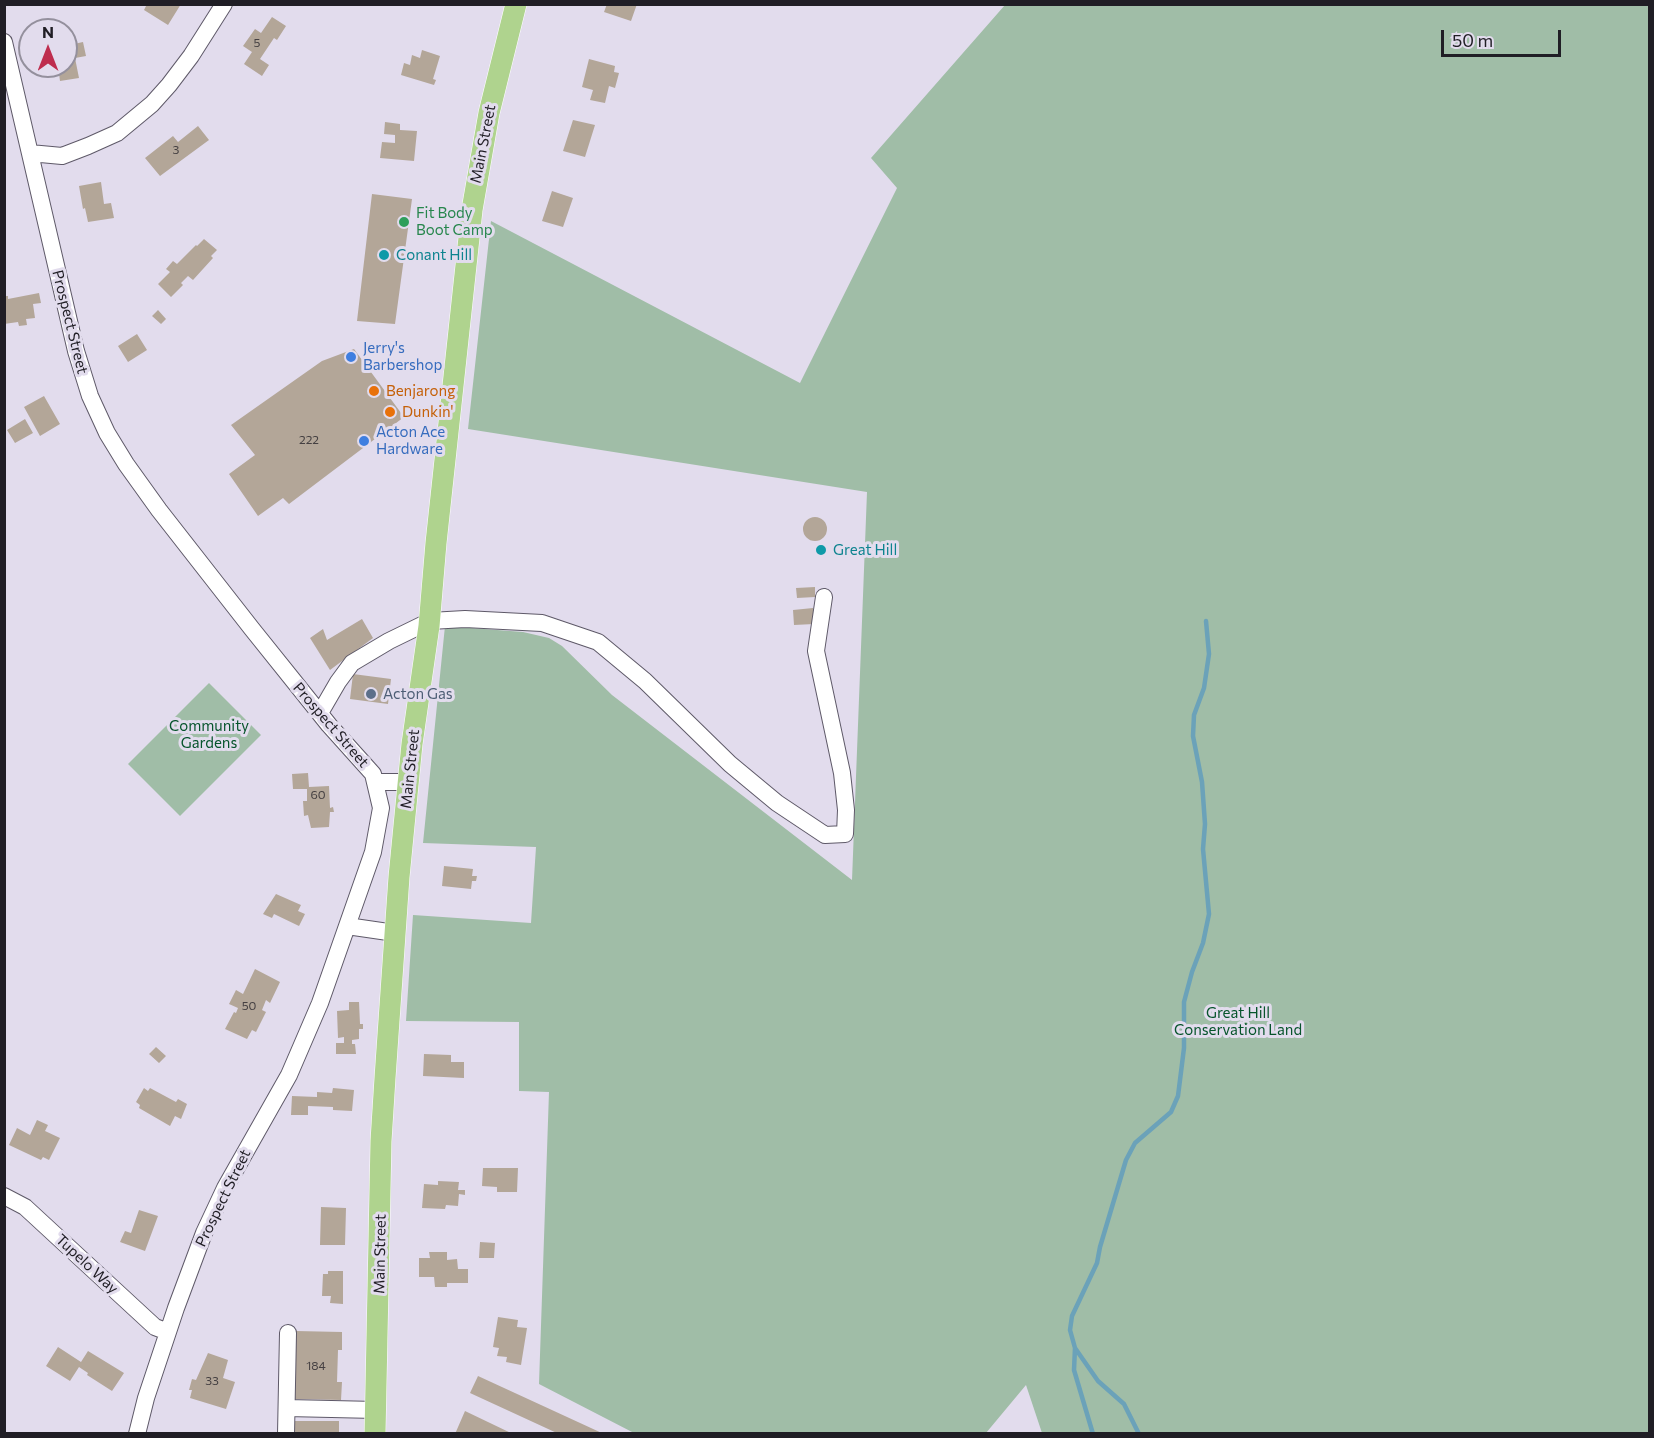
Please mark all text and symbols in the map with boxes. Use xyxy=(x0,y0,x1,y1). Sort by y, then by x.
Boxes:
north arrow xyxy=(18,18,78,78)
scale bar xyxy=(1444,18,1564,56)
text: N xyxy=(42,22,54,41)
text: 50 m xyxy=(1452,29,1493,51)
house number: 5 xyxy=(254,36,260,50)
street label: Main Street xyxy=(467,103,499,185)
house number: 3 xyxy=(173,143,179,157)
place label: Fit Body Boot Camp xyxy=(416,204,493,239)
marker: Fit Body Boot Camp xyxy=(397,215,411,229)
place label: Conant Hill xyxy=(396,246,472,264)
marker: Conant Hill xyxy=(377,248,391,262)
street label: Prospect Street xyxy=(48,268,92,376)
place label: Jerry's Barbershop xyxy=(363,339,442,374)
marker: Jerry's Barbershop xyxy=(344,350,358,364)
place label: Benjarong xyxy=(386,382,455,400)
marker: Benjarong xyxy=(367,384,381,398)
place label: Dunkin' xyxy=(402,403,454,421)
marker: Dunkin' xyxy=(383,405,397,419)
place label: Acton Ace Hardware xyxy=(376,423,445,458)
house number: 222 xyxy=(299,433,319,447)
marker: Acton Ace Hardware xyxy=(357,434,371,448)
place label: Great Hill xyxy=(833,541,897,559)
marker: Great Hill xyxy=(814,543,828,557)
street label: Prospect Street xyxy=(289,679,373,771)
place label: Acton Gas xyxy=(383,685,453,703)
marker: Acton Gas xyxy=(364,687,378,701)
park label: Community Gardens xyxy=(169,717,249,752)
street label: Main Street xyxy=(397,728,423,810)
house number: 60 xyxy=(310,788,326,802)
house number: 50 xyxy=(242,999,256,1013)
park label: Great Hill Conservation Land xyxy=(1174,1004,1302,1039)
street label: Prospect Street xyxy=(192,1146,254,1250)
street label: Main Street xyxy=(370,1214,390,1294)
street label: Tupelo Way xyxy=(52,1230,122,1298)
house number: 184 xyxy=(306,1359,326,1373)
house number: 33 xyxy=(205,1374,219,1388)

